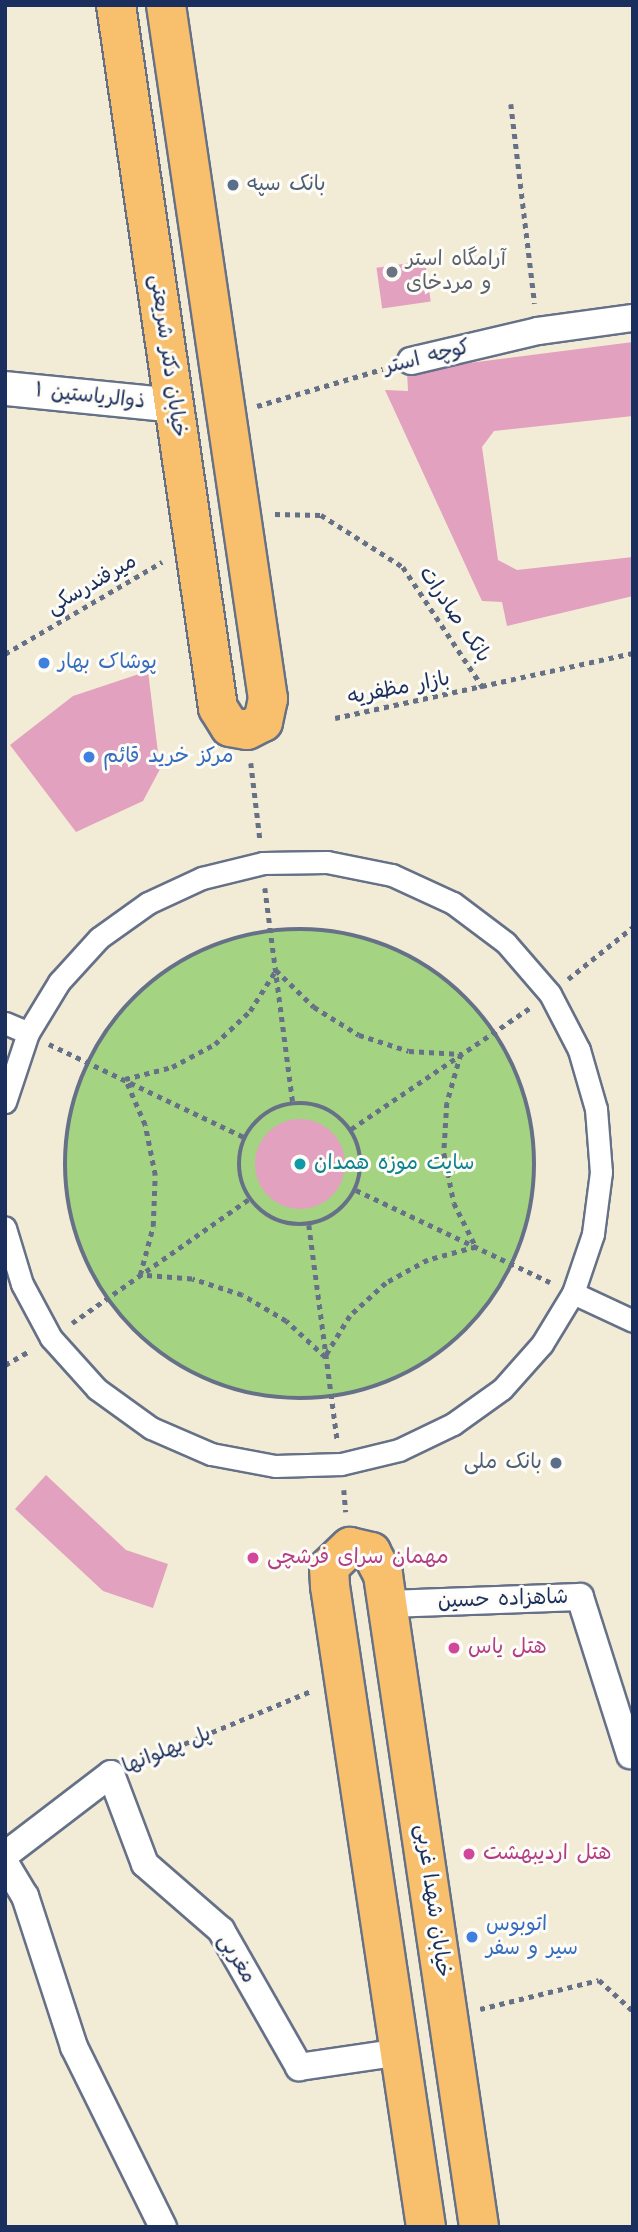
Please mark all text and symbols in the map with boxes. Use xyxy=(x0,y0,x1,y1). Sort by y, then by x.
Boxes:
place label: بانک سپه xyxy=(247,172,326,198)
marker: بانک سپه xyxy=(225,177,241,193)
place label: آرامگاه استر و مردخای xyxy=(406,247,506,297)
marker: آرامگاه استر و مردخای xyxy=(384,264,400,280)
street label: خیابان دکتر شریعتی xyxy=(143,273,191,439)
street label: کوچه استر xyxy=(381,335,473,381)
street label: ذوالریاستین ۱ xyxy=(34,379,146,415)
street label: میرفندرسکی xyxy=(43,549,141,621)
street label: بانک صادرات xyxy=(413,562,495,668)
place label: پوشاک بهار xyxy=(58,650,157,676)
marker: پوشاک بهار xyxy=(36,655,52,671)
street label: بازار مظفریه xyxy=(346,667,452,711)
place label: مرکز خرید قائم xyxy=(103,744,233,770)
marker: مرکز خرید قائم xyxy=(81,749,97,765)
place label: سایت موزه همدان xyxy=(314,1151,474,1177)
marker: سایت موزه همدان xyxy=(292,1156,308,1172)
place label: بانک ملی xyxy=(464,1450,542,1476)
marker: بانک ملی xyxy=(548,1455,564,1471)
place label: مهمان سرای فرشچی xyxy=(267,1545,449,1571)
marker: مهمان سرای فرشچی xyxy=(245,1550,261,1566)
street label: شاهزاده حسین xyxy=(437,1585,569,1615)
place label: هتل یاس xyxy=(468,1635,547,1661)
marker: هتل یاس xyxy=(446,1640,462,1656)
street label: پل پهلوانها xyxy=(119,1722,215,1780)
street label: خیابان شهدا غربی xyxy=(409,1823,455,1979)
place label: هتل اردیبهشت xyxy=(483,1841,611,1867)
marker: هتل اردیبهشت xyxy=(461,1846,477,1862)
place label: اتوبوس سیر و سفر xyxy=(486,1912,578,1962)
marker: اتوبوس سیر و سفر xyxy=(464,1929,480,1945)
street label: مغربی xyxy=(211,1930,261,1988)

